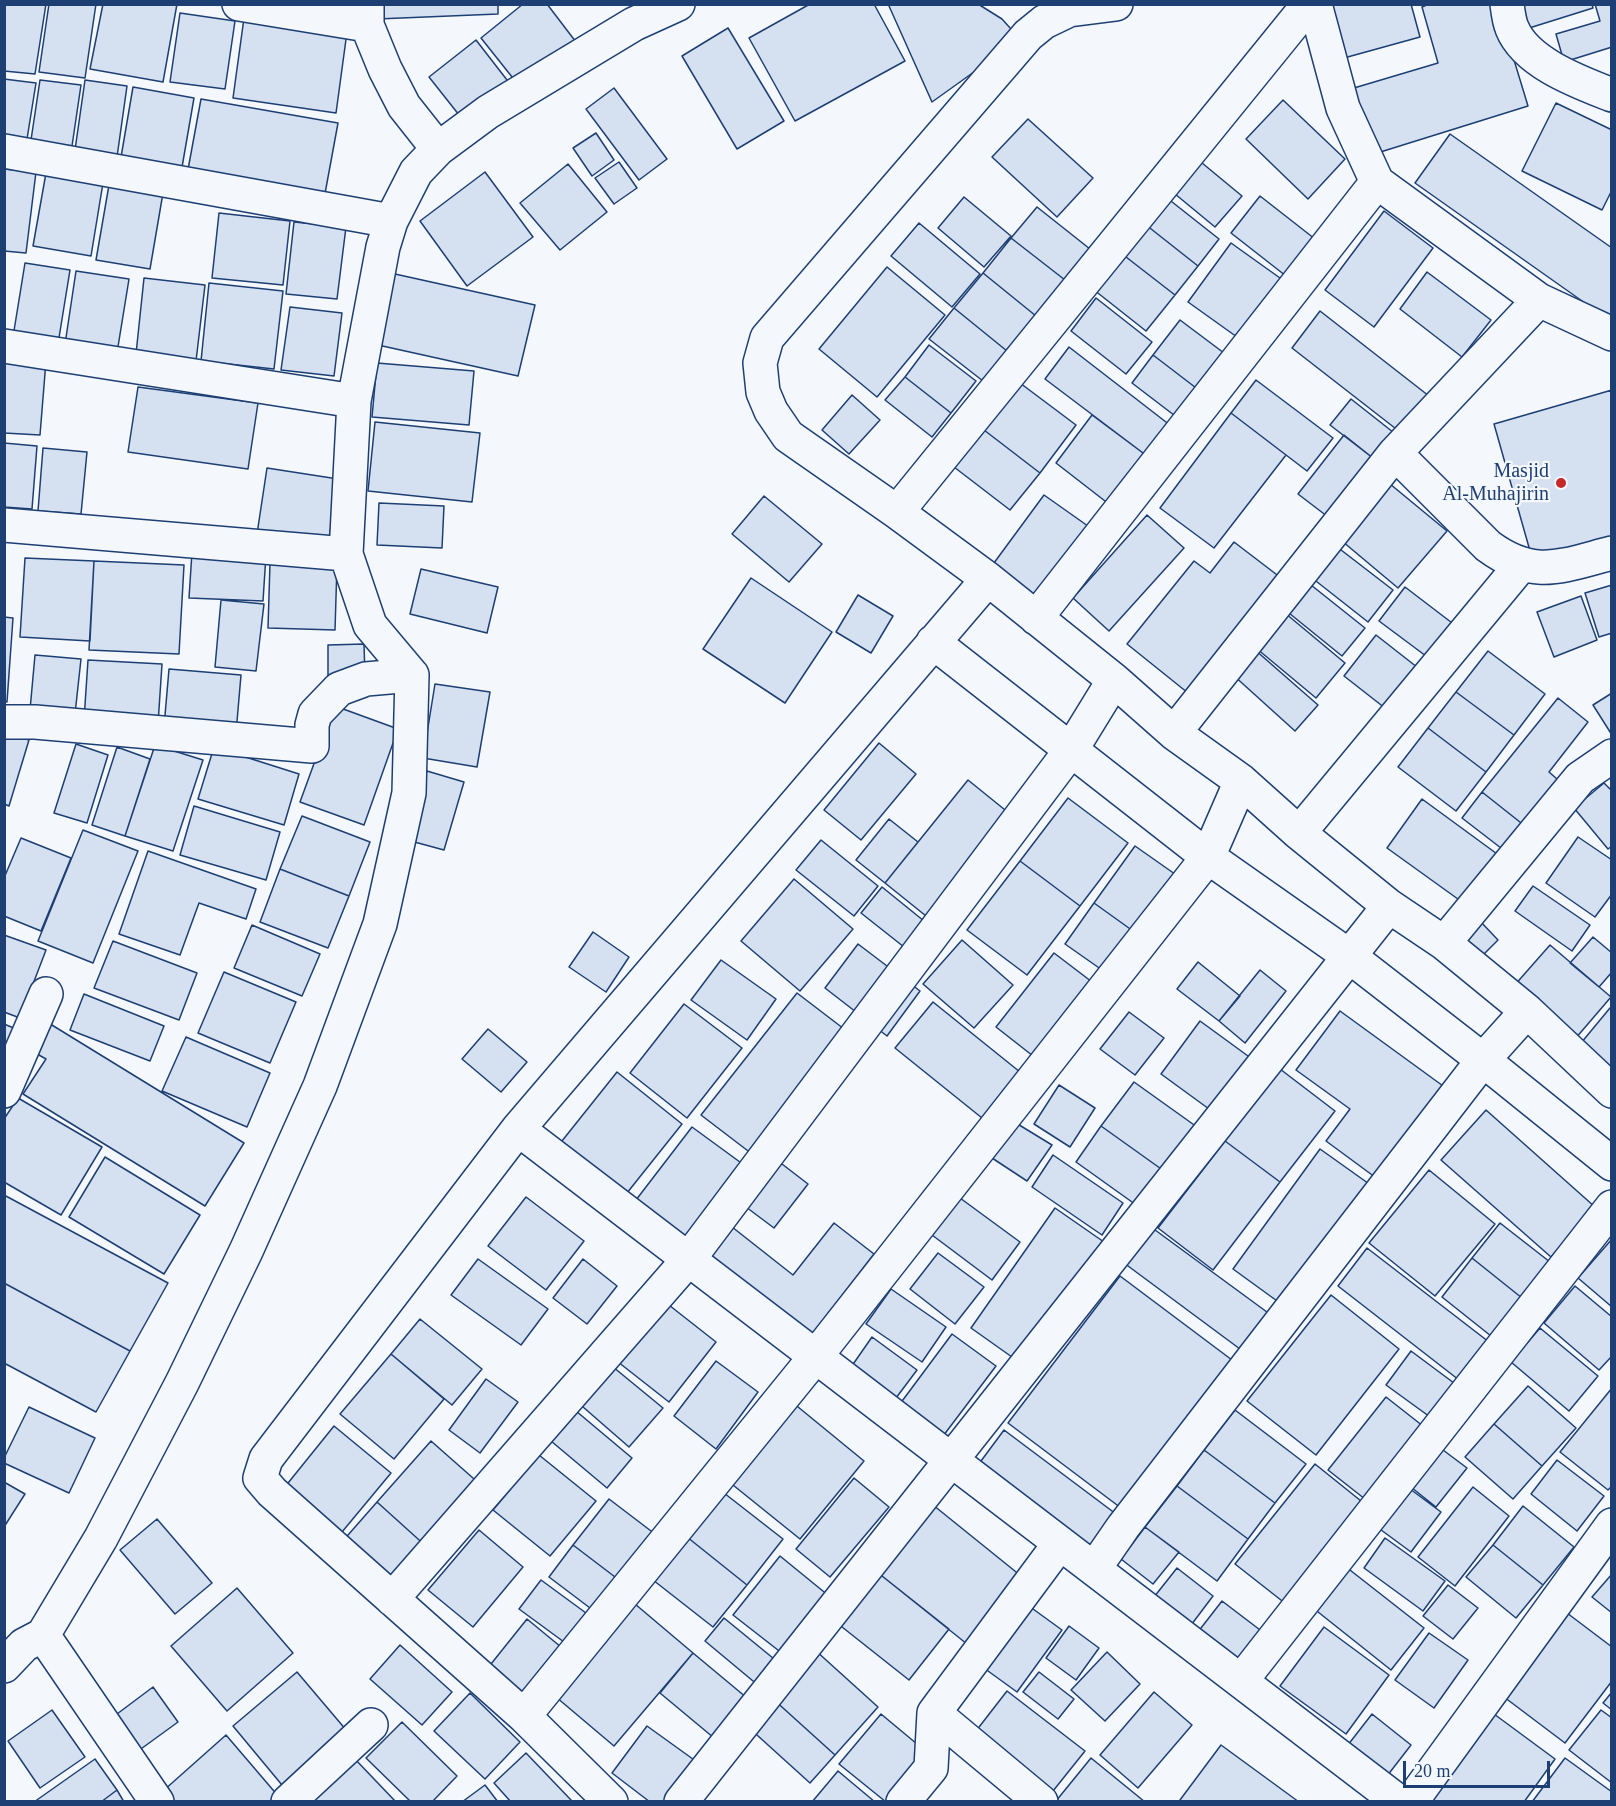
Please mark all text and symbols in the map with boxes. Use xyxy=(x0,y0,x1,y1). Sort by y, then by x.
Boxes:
place label: Masjid Al-Muhajirin xyxy=(1442,460,1549,507)
marker: Masjid Al-Muhajirin xyxy=(1554,476,1568,490)
scale bar xyxy=(1406,1749,1553,1787)
text: 20 m xyxy=(1414,1761,1451,1781)

